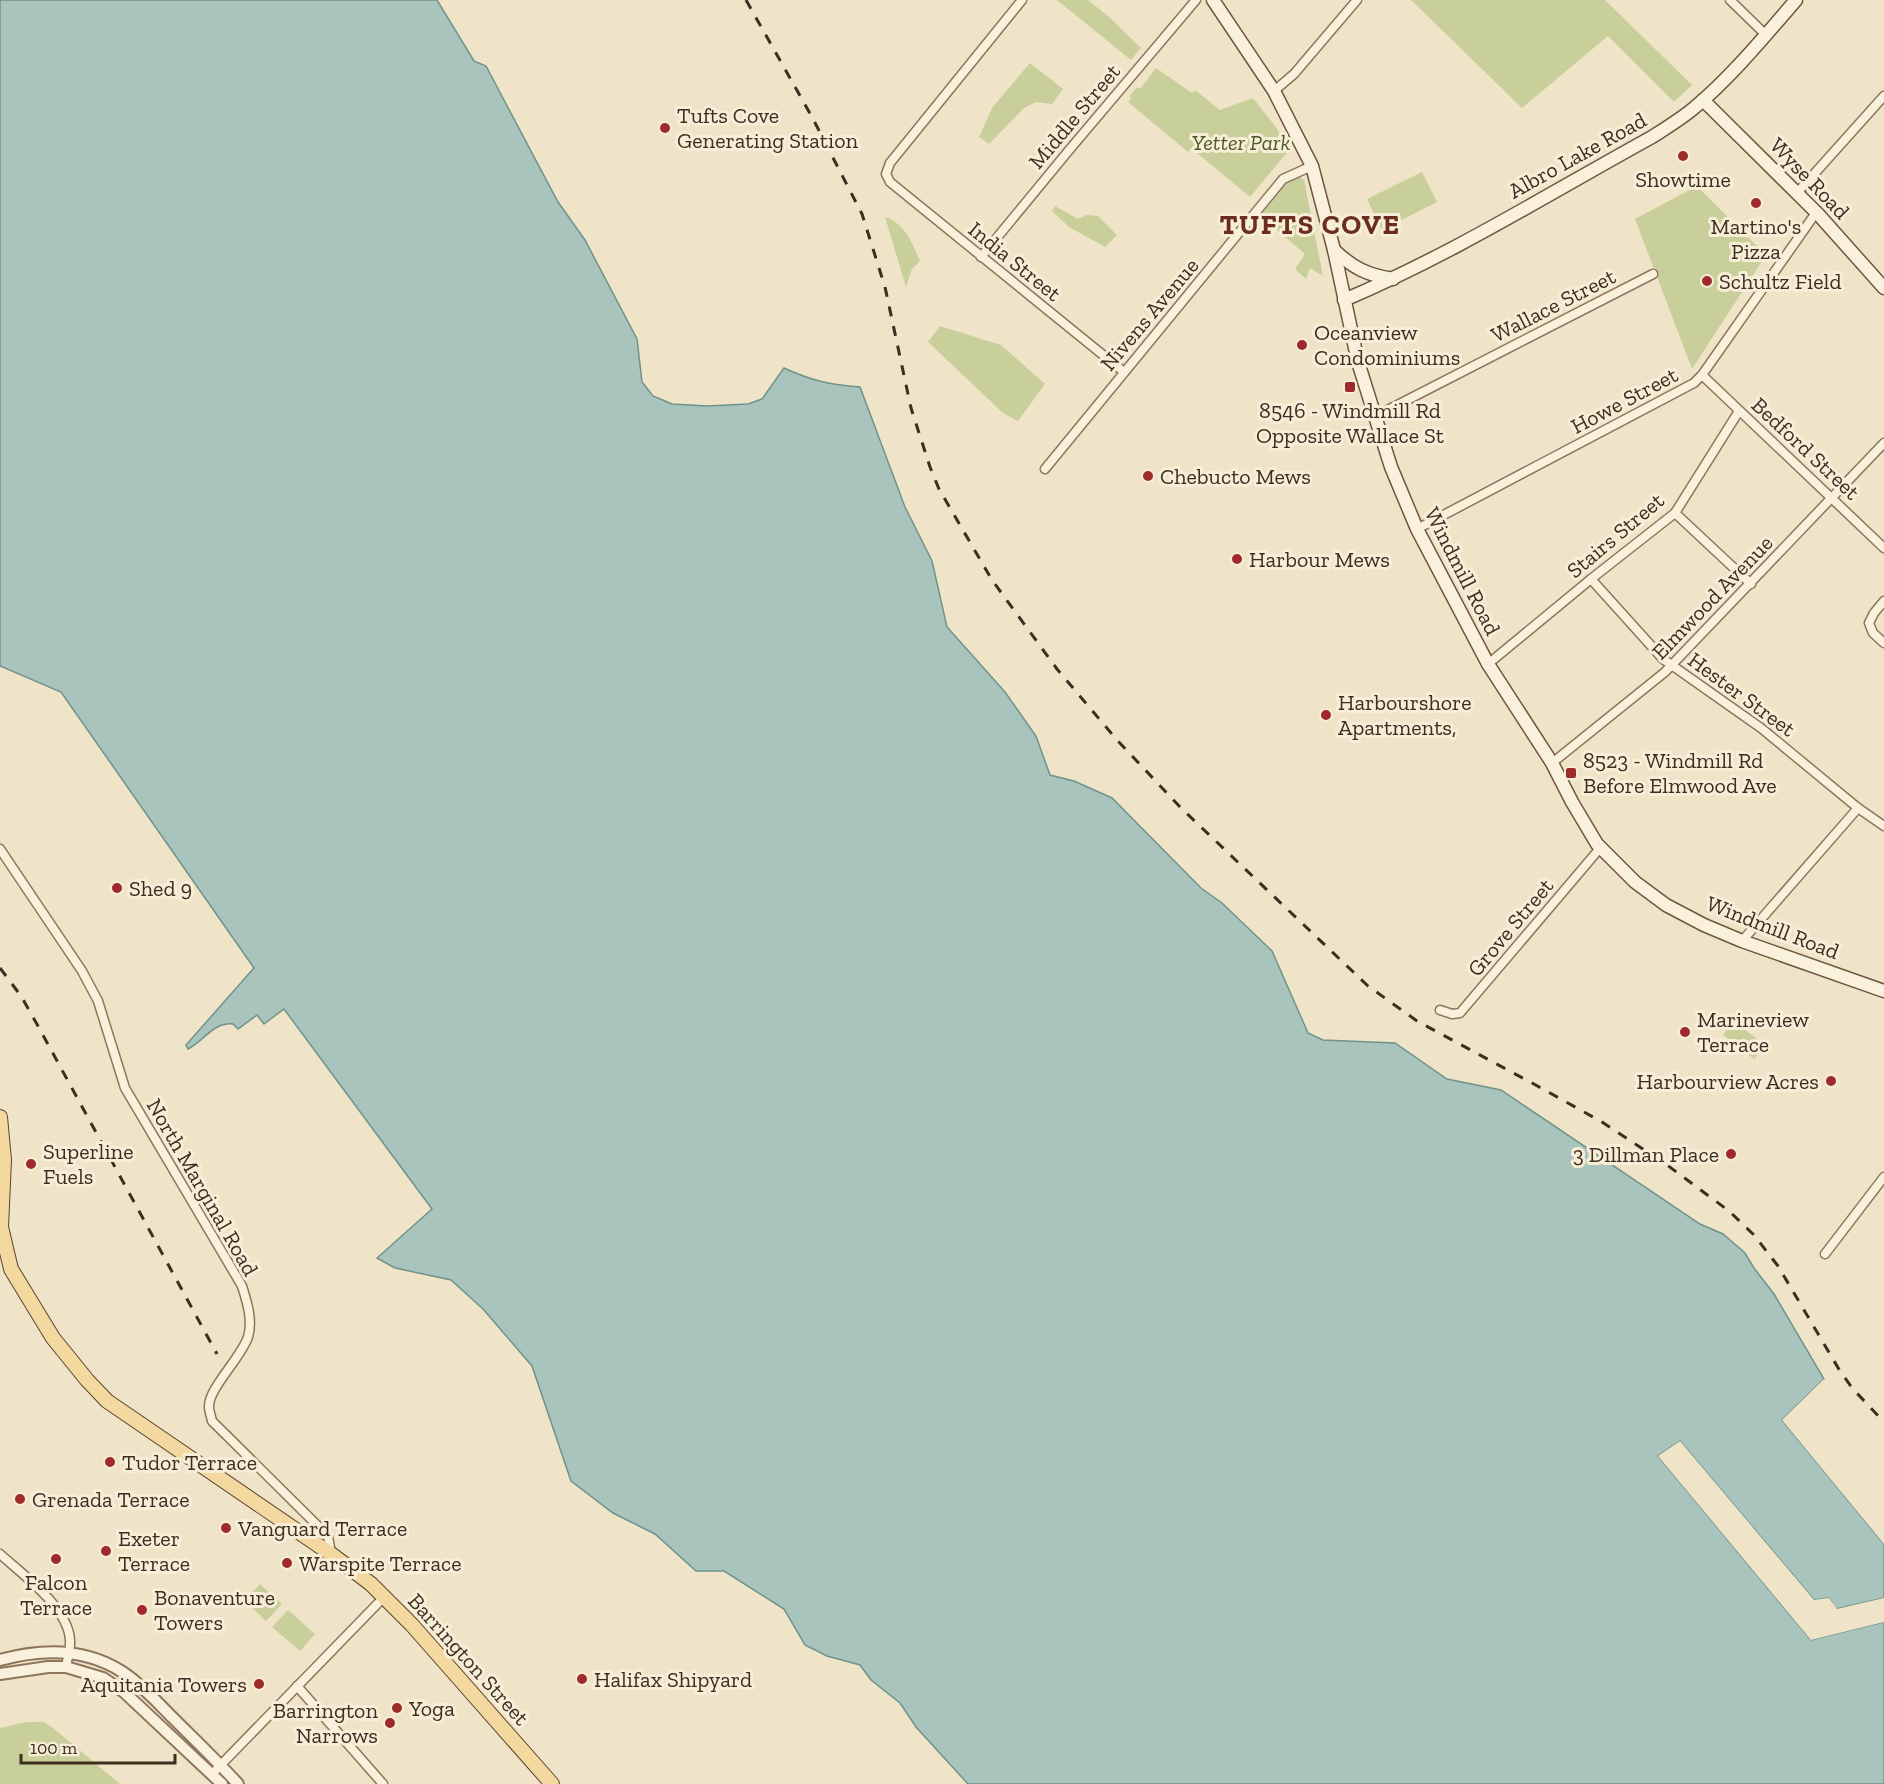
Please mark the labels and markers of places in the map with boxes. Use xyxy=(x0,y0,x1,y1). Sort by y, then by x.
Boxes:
place label: Tufts Cove Generating Station xyxy=(677,102,858,154)
marker: Tufts Cove Generating Station xyxy=(658,121,672,135)
marker: Showtime xyxy=(1676,149,1690,163)
place label: Showtime xyxy=(1635,166,1731,193)
marker: Martino's Pizza xyxy=(1749,196,1763,210)
place label: Martino's Pizza xyxy=(1711,213,1801,265)
place label: Schultz Field xyxy=(1719,268,1841,295)
marker: Schultz Field xyxy=(1700,274,1714,288)
place label: Oceanview Condominiums xyxy=(1314,319,1460,371)
marker: Oceanview Condominiums xyxy=(1295,338,1309,352)
marker: 8546 - Windmill Rd Opposite Wallace St xyxy=(1343,380,1357,394)
place label: 8546 - Windmill Rd Opposite Wallace St xyxy=(1256,397,1445,449)
place label: Chebucto Mews xyxy=(1160,463,1311,490)
marker: Chebucto Mews xyxy=(1141,469,1155,483)
place label: Harbour Mews xyxy=(1249,546,1390,573)
marker: Harbour Mews xyxy=(1230,552,1244,566)
place label: Harbourshore Apartments, xyxy=(1338,689,1472,741)
marker: Harbourshore Apartments, xyxy=(1319,708,1333,722)
place label: 8523 - Windmill Rd Before Elmwood Ave xyxy=(1583,747,1777,799)
marker: 8523 - Windmill Rd Before Elmwood Ave xyxy=(1564,766,1578,780)
place label: Shed 9 xyxy=(129,875,192,902)
marker: Shed 9 xyxy=(110,881,124,895)
place label: Marineview Terrace xyxy=(1697,1006,1809,1058)
marker: Marineview Terrace xyxy=(1678,1025,1692,1039)
place label: Harbourview Acres xyxy=(1637,1068,1819,1095)
marker: Harbourview Acres xyxy=(1824,1074,1838,1088)
place label: Superline Fuels xyxy=(43,1138,134,1190)
place label: 3 Dillman Place xyxy=(1573,1141,1719,1168)
marker: 3 Dillman Place xyxy=(1724,1147,1738,1161)
marker: Superline Fuels xyxy=(24,1157,38,1171)
place label: Tudor Terrace xyxy=(122,1449,257,1476)
marker: Tudor Terrace xyxy=(103,1455,117,1469)
place label: Grenada Terrace xyxy=(32,1486,190,1513)
marker: Grenada Terrace xyxy=(13,1492,27,1506)
place label: Vanguard Terrace xyxy=(237,1515,407,1542)
marker: Vanguard Terrace xyxy=(219,1521,233,1535)
place label: Exeter Terrace xyxy=(118,1525,190,1577)
marker: Exeter Terrace xyxy=(99,1544,113,1558)
place label: Warspite Terrace xyxy=(299,1550,462,1577)
marker: Falcon Terrace xyxy=(49,1552,63,1566)
marker: Warspite Terrace xyxy=(280,1556,294,1570)
place label: Falcon Terrace xyxy=(20,1569,92,1621)
place label: Bonaventure Towers xyxy=(154,1584,275,1636)
marker: Bonaventure Towers xyxy=(135,1603,149,1617)
place label: Halifax Shipyard xyxy=(594,1666,752,1693)
place label: Aquitania Towers xyxy=(81,1671,247,1698)
marker: Halifax Shipyard xyxy=(575,1672,589,1686)
marker: Aquitania Towers xyxy=(252,1677,266,1691)
place label: Yoga xyxy=(408,1695,455,1722)
place label: Barrington Narrows xyxy=(273,1697,378,1749)
marker: Yoga xyxy=(390,1701,404,1715)
marker: Barrington Narrows xyxy=(383,1716,397,1730)

